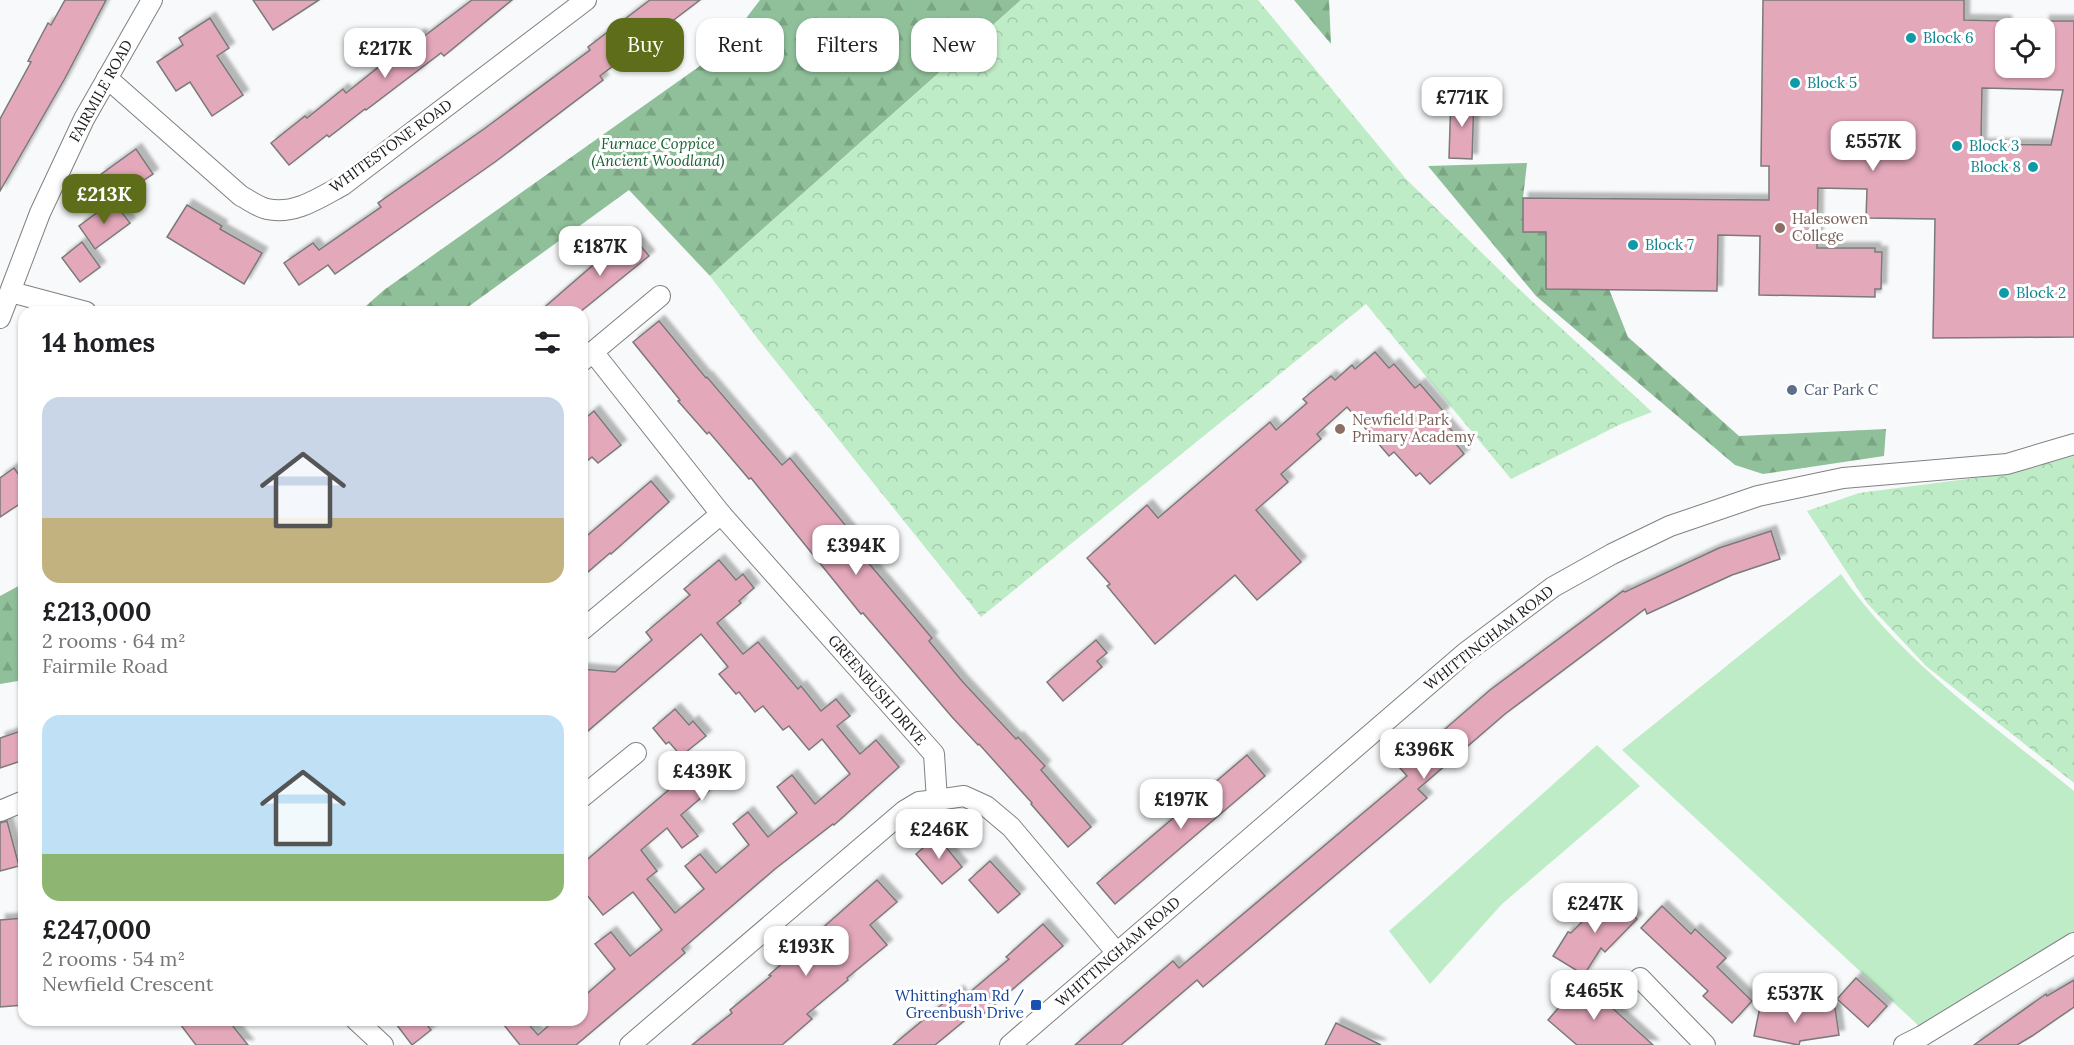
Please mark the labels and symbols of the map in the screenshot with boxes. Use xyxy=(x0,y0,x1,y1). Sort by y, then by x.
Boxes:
pin: £217K xyxy=(343,28,427,79)
place label: Block 6 xyxy=(1923,28,1974,47)
marker: Block 6 xyxy=(1904,31,1918,45)
street label: FAIRMILE ROAD xyxy=(65,36,136,145)
place label: Block 5 xyxy=(1807,73,1857,92)
marker: Block 5 xyxy=(1788,76,1802,90)
pin: £771K xyxy=(1420,77,1504,128)
street label: WHITESTONE ROAD xyxy=(326,95,456,196)
pin: £557K xyxy=(1831,121,1915,172)
park label: Furnace Coppice (Ancient Woodland) xyxy=(592,134,724,171)
place label: Block 3 xyxy=(1969,136,2019,155)
marker: Block 3 xyxy=(1950,139,1964,153)
place label: Block 8 xyxy=(1971,157,2021,176)
marker: Block 8 xyxy=(2026,160,2040,174)
pin: £213K xyxy=(62,174,146,225)
place label: Halesowen College xyxy=(1792,209,1868,245)
marker: Halesowen College xyxy=(1773,221,1787,235)
pin: £187K xyxy=(558,226,642,277)
place label: Block 7 xyxy=(1645,235,1694,254)
marker: Block 7 xyxy=(1626,238,1640,252)
place label: Block 2 xyxy=(2016,283,2066,302)
marker: Block 2 xyxy=(1997,286,2011,300)
place label: Car Park C xyxy=(1804,380,1879,399)
marker: Car Park C xyxy=(1785,383,1799,397)
place label: Newfield Park Primary Academy xyxy=(1352,410,1475,446)
marker: Newfield Park Primary Academy xyxy=(1333,422,1347,436)
pin: £394K xyxy=(814,525,898,576)
street label: WHITTINGHAM ROAD xyxy=(1420,581,1557,694)
street label: GREENBUSH DRIVE xyxy=(824,631,931,749)
pin: £396K xyxy=(1382,729,1466,780)
pin: £439K xyxy=(660,751,744,802)
pin: £197K xyxy=(1139,779,1223,830)
pin: £246K xyxy=(897,809,981,860)
pin: £247K xyxy=(1553,883,1637,934)
street label: WHITTINGHAM ROAD xyxy=(1051,892,1184,1011)
pin: £193K xyxy=(764,926,848,977)
pin: £465K xyxy=(1552,970,1636,1021)
pin: £537K xyxy=(1753,973,1837,1024)
place label: Whittingham Rd / Greenbush Drive xyxy=(895,986,1025,1022)
marker: Whittingham Rd / Greenbush Drive xyxy=(1029,998,1043,1012)

